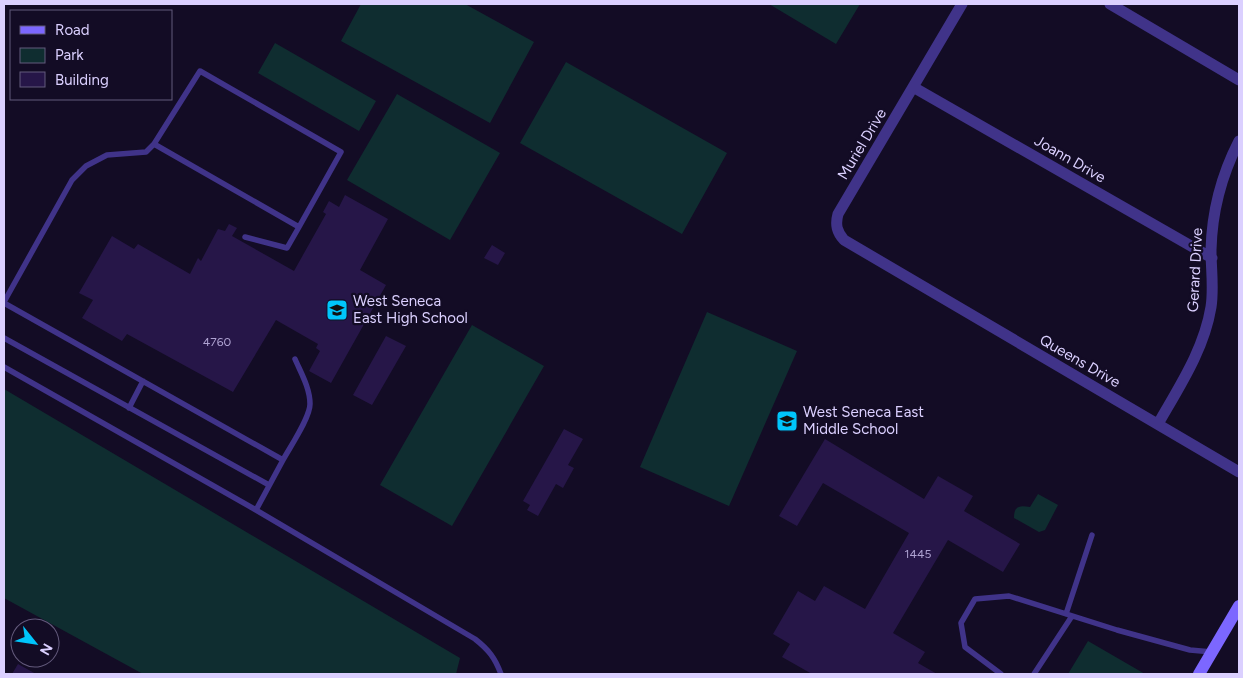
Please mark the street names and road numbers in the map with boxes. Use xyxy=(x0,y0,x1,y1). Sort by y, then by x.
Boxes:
street label: Muriel Drive xyxy=(834,105,890,183)
street label: Joann Drive xyxy=(1031,131,1109,187)
street label: Gerard Drive xyxy=(1184,227,1206,313)
street label: Queens Drive xyxy=(1036,331,1124,391)

